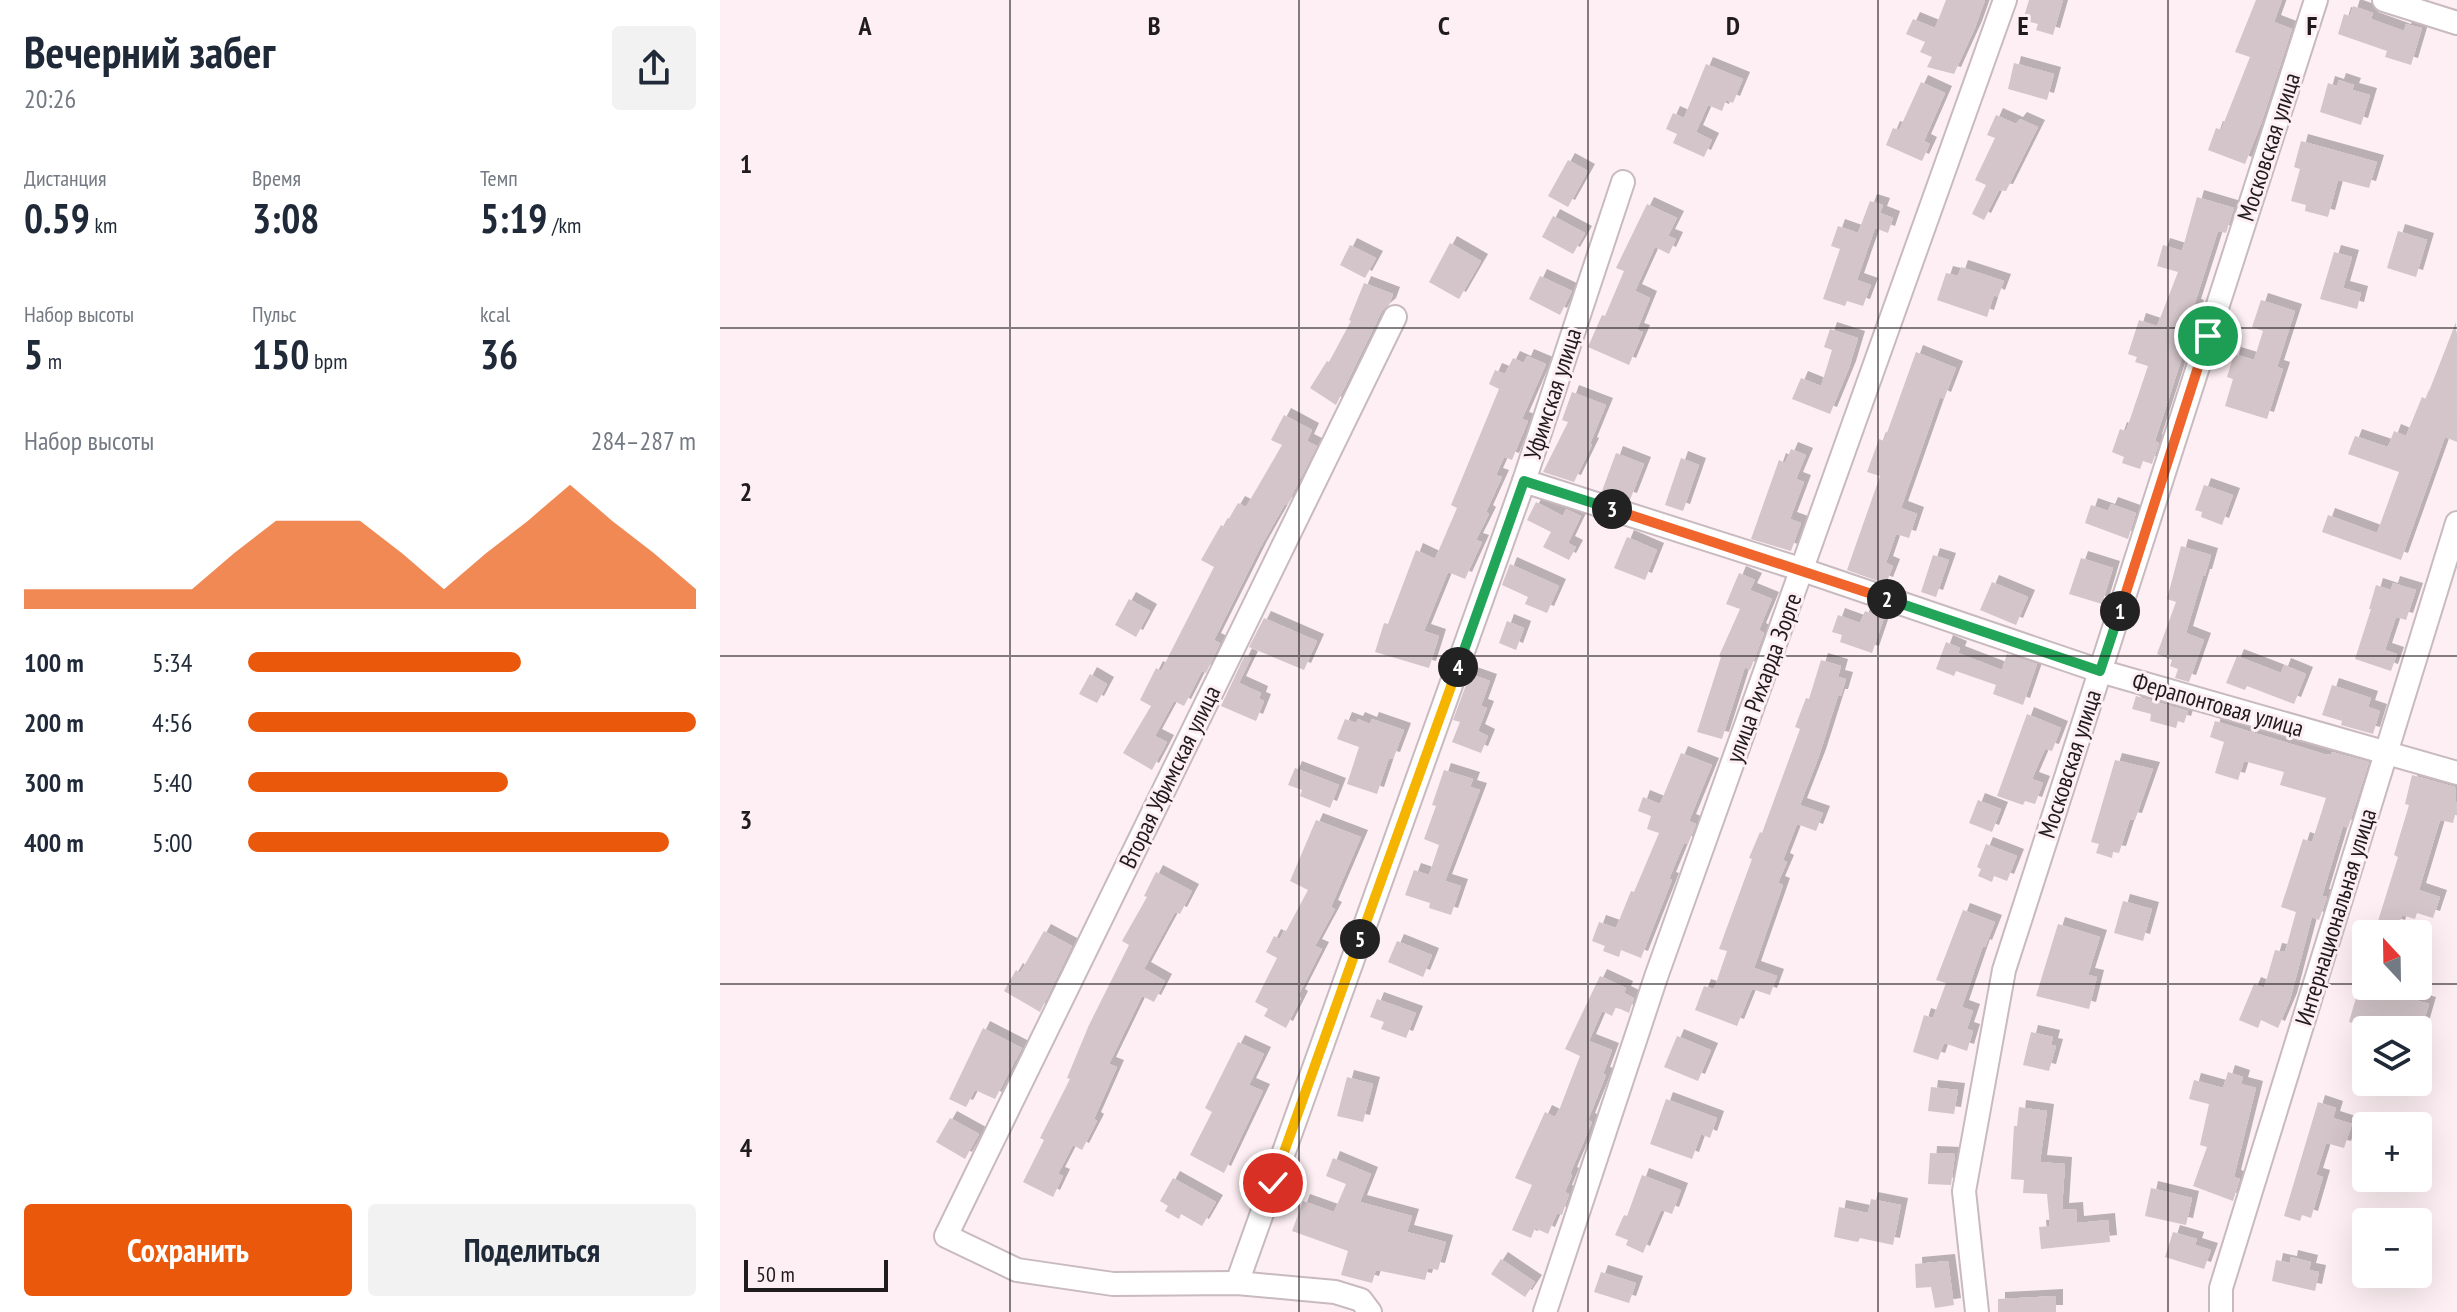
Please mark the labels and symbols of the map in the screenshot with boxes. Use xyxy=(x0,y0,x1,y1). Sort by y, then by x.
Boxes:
text: A xyxy=(857,9,872,42)
text: B xyxy=(1148,9,1161,42)
text: C xyxy=(1438,9,1450,42)
text: D xyxy=(1726,9,1740,42)
text: E xyxy=(2017,9,2029,42)
text: F xyxy=(2307,9,2318,42)
street label: Московская улица xyxy=(2230,69,2307,225)
text: 1 xyxy=(740,147,752,180)
pin xyxy=(2174,302,2242,370)
street label: Уфимская улица xyxy=(1517,324,1588,464)
text: 2 xyxy=(740,475,752,508)
pin: 3 xyxy=(1592,489,1632,529)
pin: 2 xyxy=(1867,579,1907,619)
street label: улица Рихарда Зорге xyxy=(1718,589,1809,767)
pin: 1 xyxy=(2100,591,2140,631)
pin: 4 xyxy=(1438,647,1478,687)
street label: Ферапонтовая улица xyxy=(2129,665,2307,744)
street label: Вторая Уфимская улица xyxy=(1112,680,1227,873)
street label: Московская улица xyxy=(2031,686,2108,842)
text: 3 xyxy=(740,803,752,836)
street label: Интернациональная улица xyxy=(2288,805,2383,1029)
pin: 5 xyxy=(1340,919,1380,959)
north arrow xyxy=(2352,920,2432,1000)
text: 4 xyxy=(740,1131,753,1164)
pin xyxy=(1239,1149,1307,1217)
scale bar xyxy=(744,1256,888,1292)

